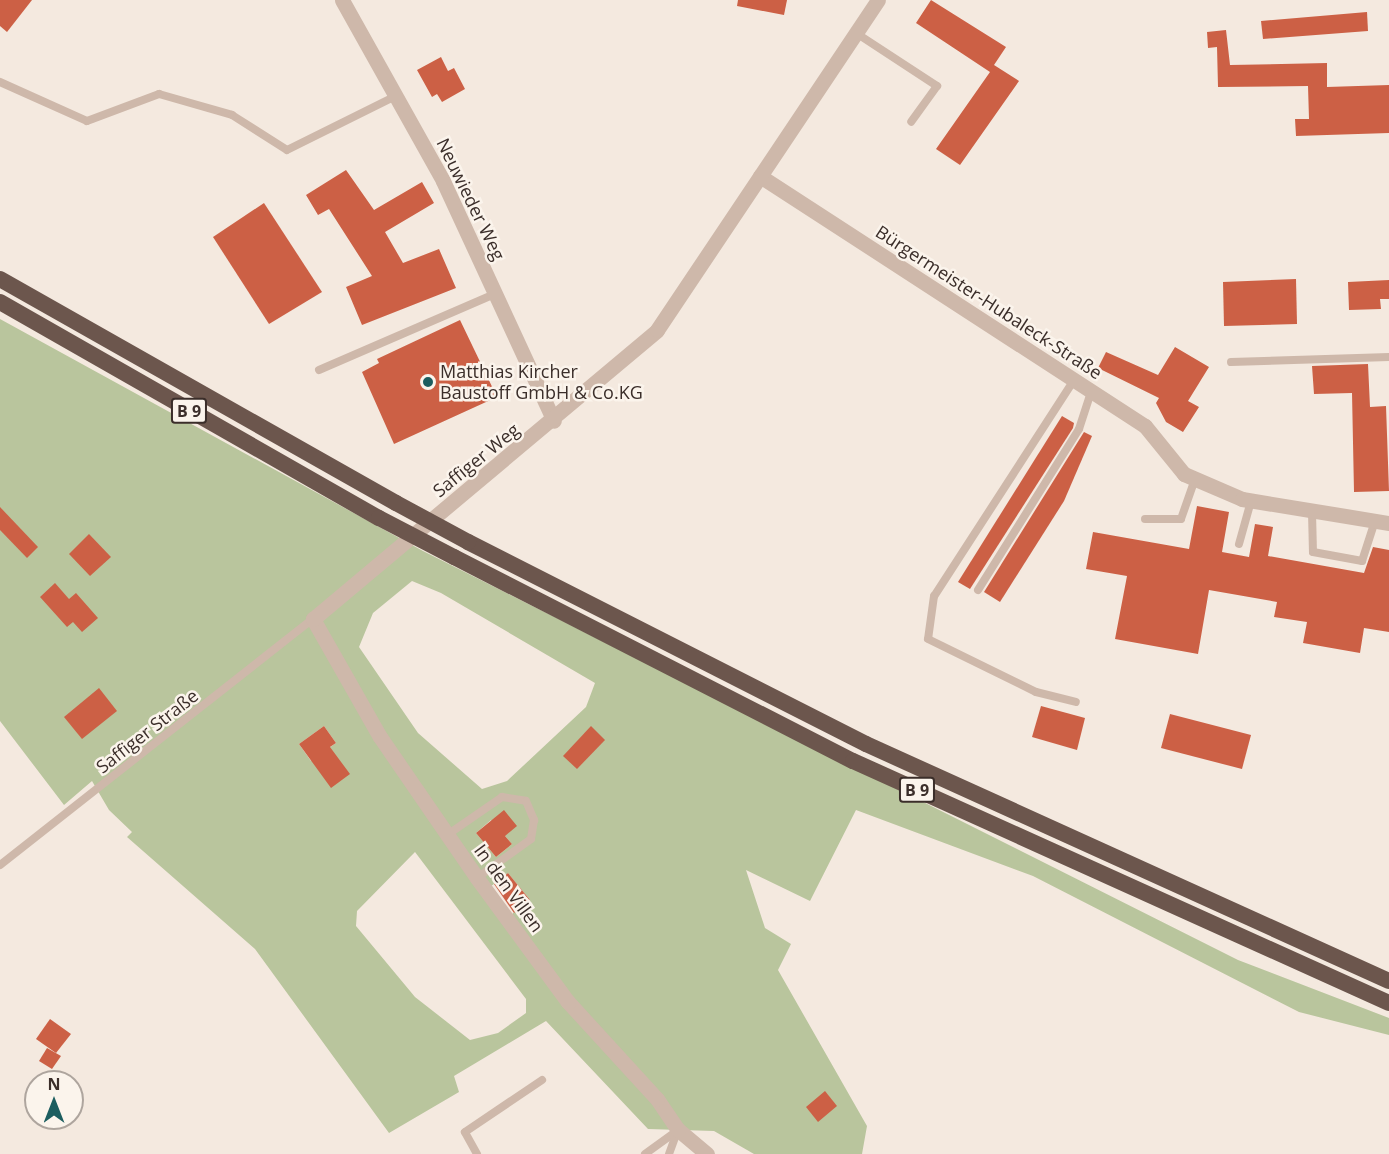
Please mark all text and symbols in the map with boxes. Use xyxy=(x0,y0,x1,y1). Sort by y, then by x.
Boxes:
street label: Neuwieder Weg xyxy=(432,135,510,263)
street label: Bürgermeister-Hubaleck-Straße xyxy=(872,221,1106,383)
place label: Matthias Kircher Baustoff GmbH & Co.KG xyxy=(440,361,643,404)
marker: Matthias Kircher Baustoff GmbH & Co.KG xyxy=(421,375,435,389)
road number: B 9 xyxy=(170,398,208,424)
street label: Saffiger Weg xyxy=(428,419,524,501)
street label: Saffiger Straße xyxy=(92,685,202,777)
road number: B 9 xyxy=(898,777,936,803)
street label: In den Villen xyxy=(470,840,548,936)
north arrow xyxy=(24,1070,84,1130)
text: N xyxy=(47,1073,61,1095)

